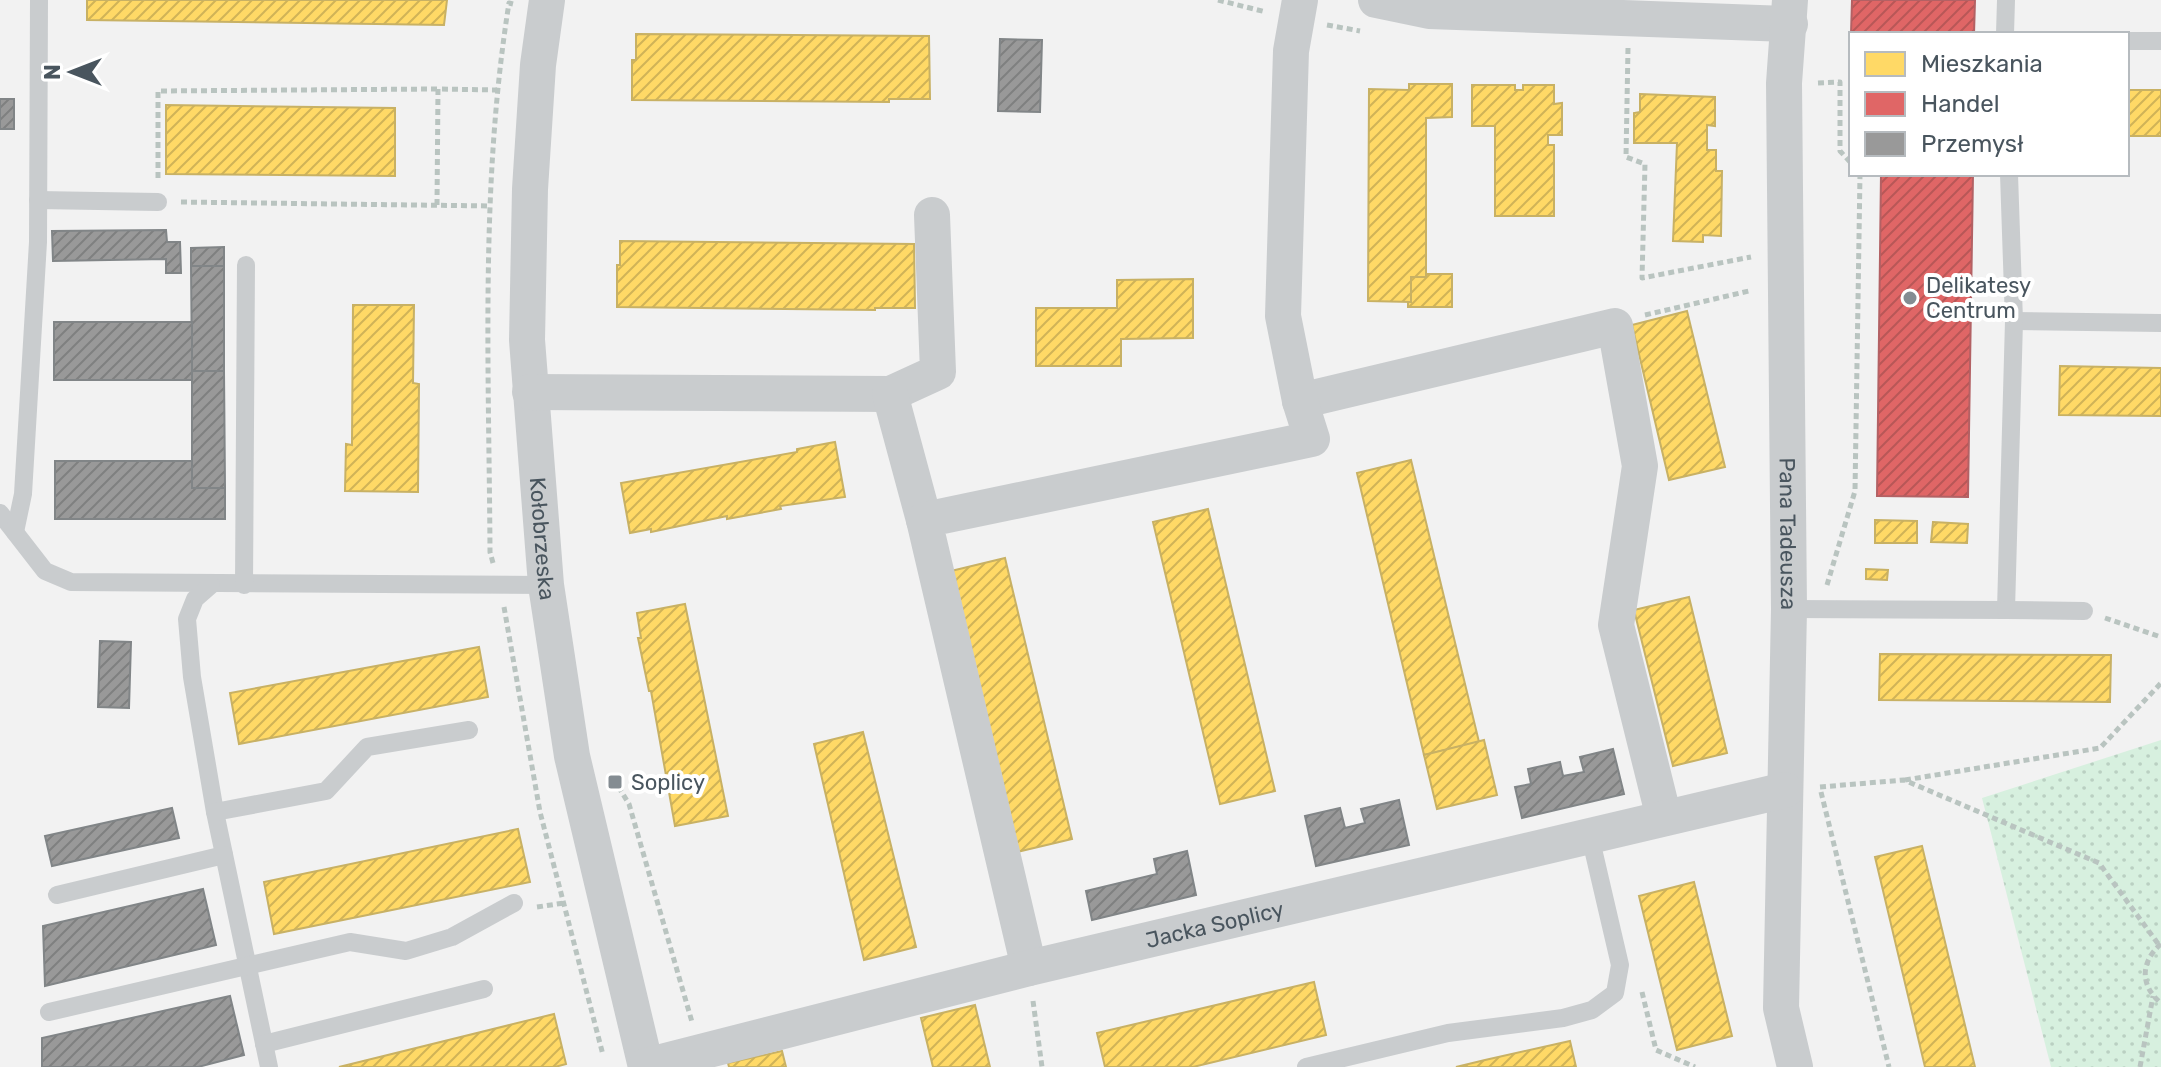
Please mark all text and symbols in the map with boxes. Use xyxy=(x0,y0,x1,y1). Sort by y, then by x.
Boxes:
north arrow xyxy=(32,32,112,112)
legend xyxy=(1849,32,2129,176)
text: Mieszkania xyxy=(1921,50,2043,78)
text: N xyxy=(39,64,66,80)
text: Handel xyxy=(1921,90,1999,118)
text: Przemysł xyxy=(1921,130,2024,158)
place label: Delikatesy Centrum xyxy=(1926,272,2031,324)
marker: Delikatesy Centrum xyxy=(1901,289,1919,307)
street label: Pana Tadeusza xyxy=(1774,457,1803,610)
street label: Kołobrzeska xyxy=(524,476,562,602)
place label: Soplicy xyxy=(631,769,705,796)
marker: Soplicy xyxy=(606,773,624,791)
street label: Jacka Soplicy xyxy=(1143,895,1286,954)

